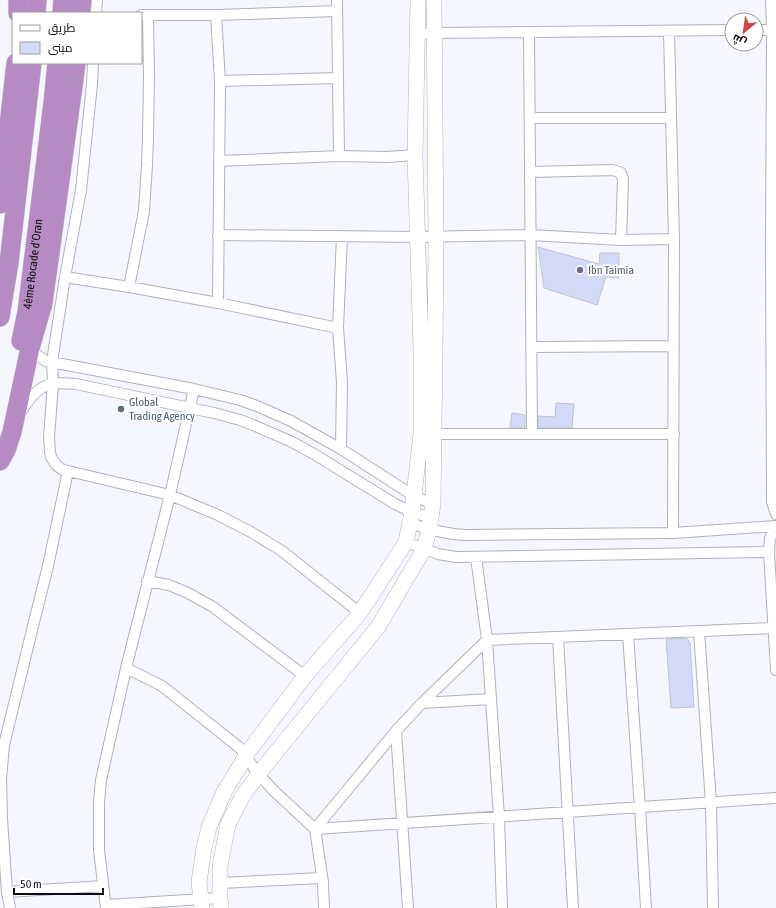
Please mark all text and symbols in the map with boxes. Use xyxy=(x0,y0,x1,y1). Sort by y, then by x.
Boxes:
legend xyxy=(12,12,142,64)
north arrow xyxy=(724,12,764,52)
text: طريق xyxy=(48,21,76,35)
text: ش xyxy=(730,31,749,49)
text: مبنى xyxy=(48,41,73,55)
street label: 4ème Rocade d'Oran xyxy=(20,218,46,310)
place label: Ibn Taimia xyxy=(588,263,634,277)
marker: Ibn Taimia xyxy=(575,265,585,275)
place label: Global Trading Agency xyxy=(129,395,195,423)
marker: Global Trading Agency xyxy=(116,404,126,414)
scale bar xyxy=(14,870,103,896)
text: 50 m xyxy=(20,877,42,891)

